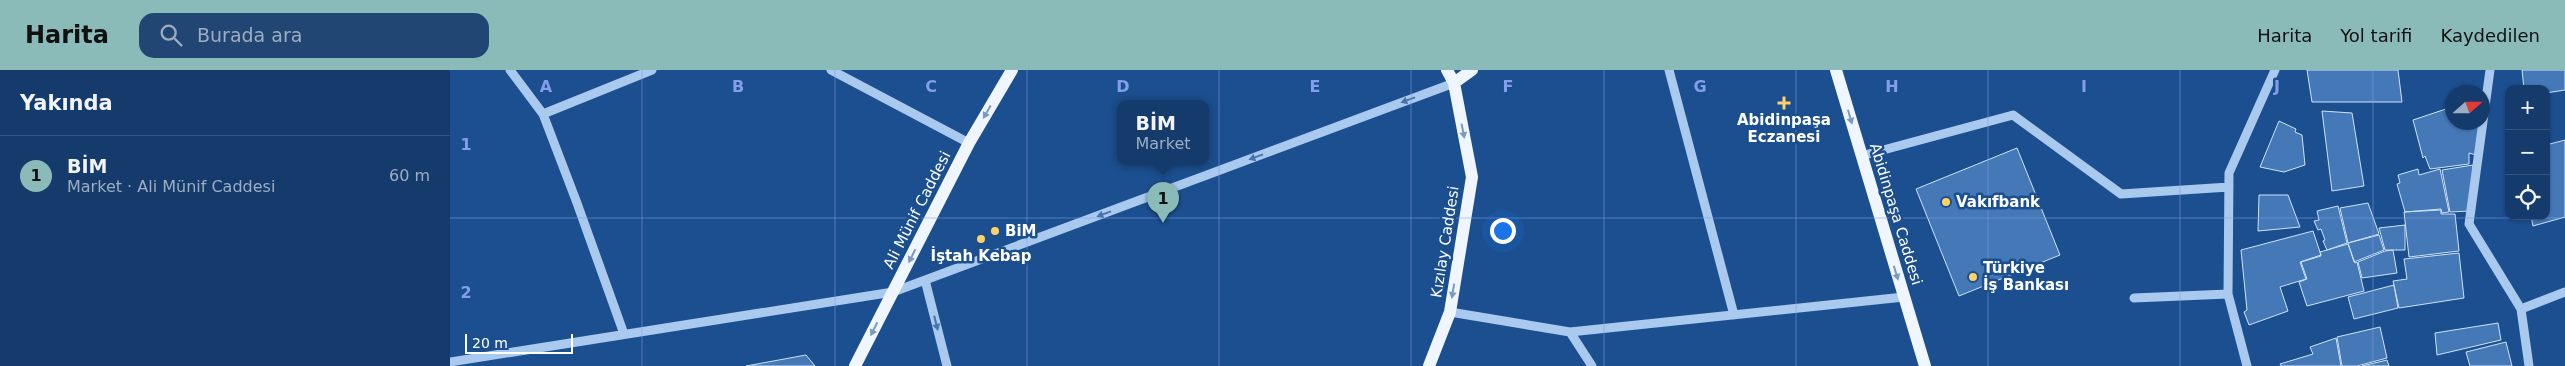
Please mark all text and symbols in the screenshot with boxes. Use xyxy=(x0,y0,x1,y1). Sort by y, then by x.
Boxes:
search box xyxy=(139,13,489,58)
text: Harita xyxy=(25,21,109,49)
icon: search xyxy=(157,21,185,49)
text: Burada ara xyxy=(197,24,302,46)
text: Harita xyxy=(2257,25,2312,46)
text: Yol tarifi xyxy=(2340,25,2412,46)
text: Kaydedilen xyxy=(2440,25,2540,46)
text: A xyxy=(540,77,553,96)
text: B xyxy=(732,77,744,96)
text: C xyxy=(925,77,937,96)
text: D xyxy=(1116,77,1130,96)
text: E xyxy=(1310,77,1320,96)
text: F xyxy=(1503,77,1513,96)
text: G xyxy=(1693,77,1707,96)
text: H xyxy=(1885,77,1899,96)
text: I xyxy=(2081,77,2087,96)
text: J xyxy=(2273,77,2280,96)
north arrow xyxy=(2445,85,2490,130)
map controls xyxy=(2505,85,2550,220)
button: + xyxy=(2505,85,2550,130)
text: Yakında xyxy=(20,91,113,115)
one-way arrow xyxy=(1401,97,1416,104)
marker: Abidinpaşa Eczanesi xyxy=(1778,97,1790,109)
popup xyxy=(1117,100,1209,165)
one-way arrow xyxy=(983,106,992,119)
one-way arrow xyxy=(1846,109,1854,124)
place label: Abidinpaşa Eczanesi xyxy=(1737,111,1831,146)
text: BİM xyxy=(1136,112,1176,134)
one-way arrow xyxy=(1460,123,1468,139)
button: − xyxy=(2505,130,2550,175)
text: Market xyxy=(1136,134,1191,153)
text: 1 xyxy=(460,135,472,154)
street label: Abidinpaşa Caddesi xyxy=(1866,141,1926,287)
street label: Ali Münif Caddesi xyxy=(880,148,954,272)
one-way arrow xyxy=(1248,153,1263,161)
text: BİM xyxy=(67,155,107,177)
text: 1 xyxy=(30,166,42,185)
text: 60 m xyxy=(389,166,430,185)
button: locate xyxy=(2505,175,2550,220)
text: Market · Ali Münif Caddesi xyxy=(67,177,275,196)
pin: 1 xyxy=(1147,182,1179,223)
street label: Kızılay Caddesi xyxy=(1427,185,1463,299)
place label: Vakıfbank xyxy=(1956,193,2041,211)
marker: Vakıfbank xyxy=(1940,196,1952,208)
one-way arrow xyxy=(1096,210,1111,218)
your location xyxy=(1490,218,1516,244)
place label: BiM xyxy=(1005,222,1037,240)
marker: BiM xyxy=(989,225,1001,237)
marker: İştah Kebap xyxy=(975,233,987,245)
place label: İştah Kebap xyxy=(931,246,1032,265)
one-way arrow xyxy=(908,249,916,263)
place label: Türkiye İş Bankası xyxy=(1983,259,2069,294)
one-way arrow xyxy=(1893,265,1901,280)
marker: Türkiye İş Bankası xyxy=(1967,271,1979,283)
text: 2 xyxy=(460,283,472,302)
one-way arrow xyxy=(1449,283,1457,299)
one-way arrow xyxy=(932,316,940,331)
one-way arrow xyxy=(870,322,878,336)
scale bar xyxy=(465,331,572,354)
text: 20 m xyxy=(472,335,508,351)

